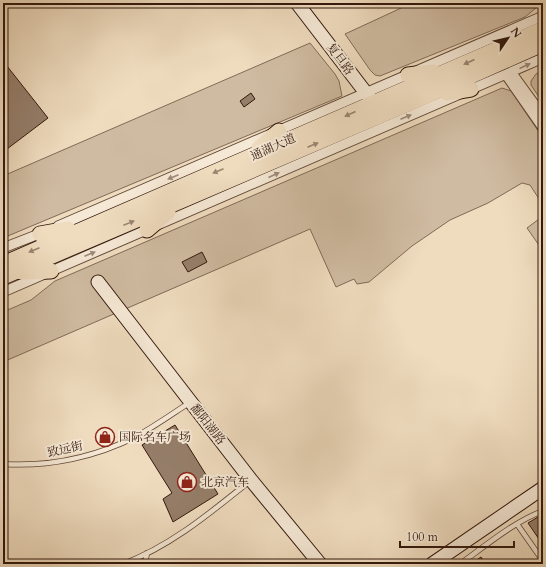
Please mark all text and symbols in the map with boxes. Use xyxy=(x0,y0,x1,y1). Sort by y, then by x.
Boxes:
north arrow xyxy=(488,18,528,58)
text: N xyxy=(507,24,525,41)
street label: 复旦路 xyxy=(323,40,357,78)
one-way arrow xyxy=(463,59,475,65)
one-way arrow xyxy=(520,63,531,69)
one-way arrow xyxy=(343,111,355,117)
one-way arrow xyxy=(400,114,411,120)
street label: 通湖大道 xyxy=(248,130,298,164)
one-way arrow xyxy=(307,142,319,148)
one-way arrow xyxy=(212,168,223,174)
one-way arrow xyxy=(268,171,280,177)
one-way arrow xyxy=(167,174,179,180)
one-way arrow xyxy=(123,220,135,226)
one-way arrow xyxy=(29,247,40,253)
one-way arrow xyxy=(85,251,96,257)
street label: 鄱阳湖路 xyxy=(187,400,229,448)
shop icon: 国际名车广场 xyxy=(94,426,116,448)
place label: 国际名车广场 xyxy=(119,429,191,445)
street label: 致远街 xyxy=(46,437,85,461)
shop icon: 北京汽车 xyxy=(176,471,198,493)
place label: 北京汽车 xyxy=(201,474,249,490)
scale bar xyxy=(400,523,514,549)
text: 100 m xyxy=(406,529,439,545)

